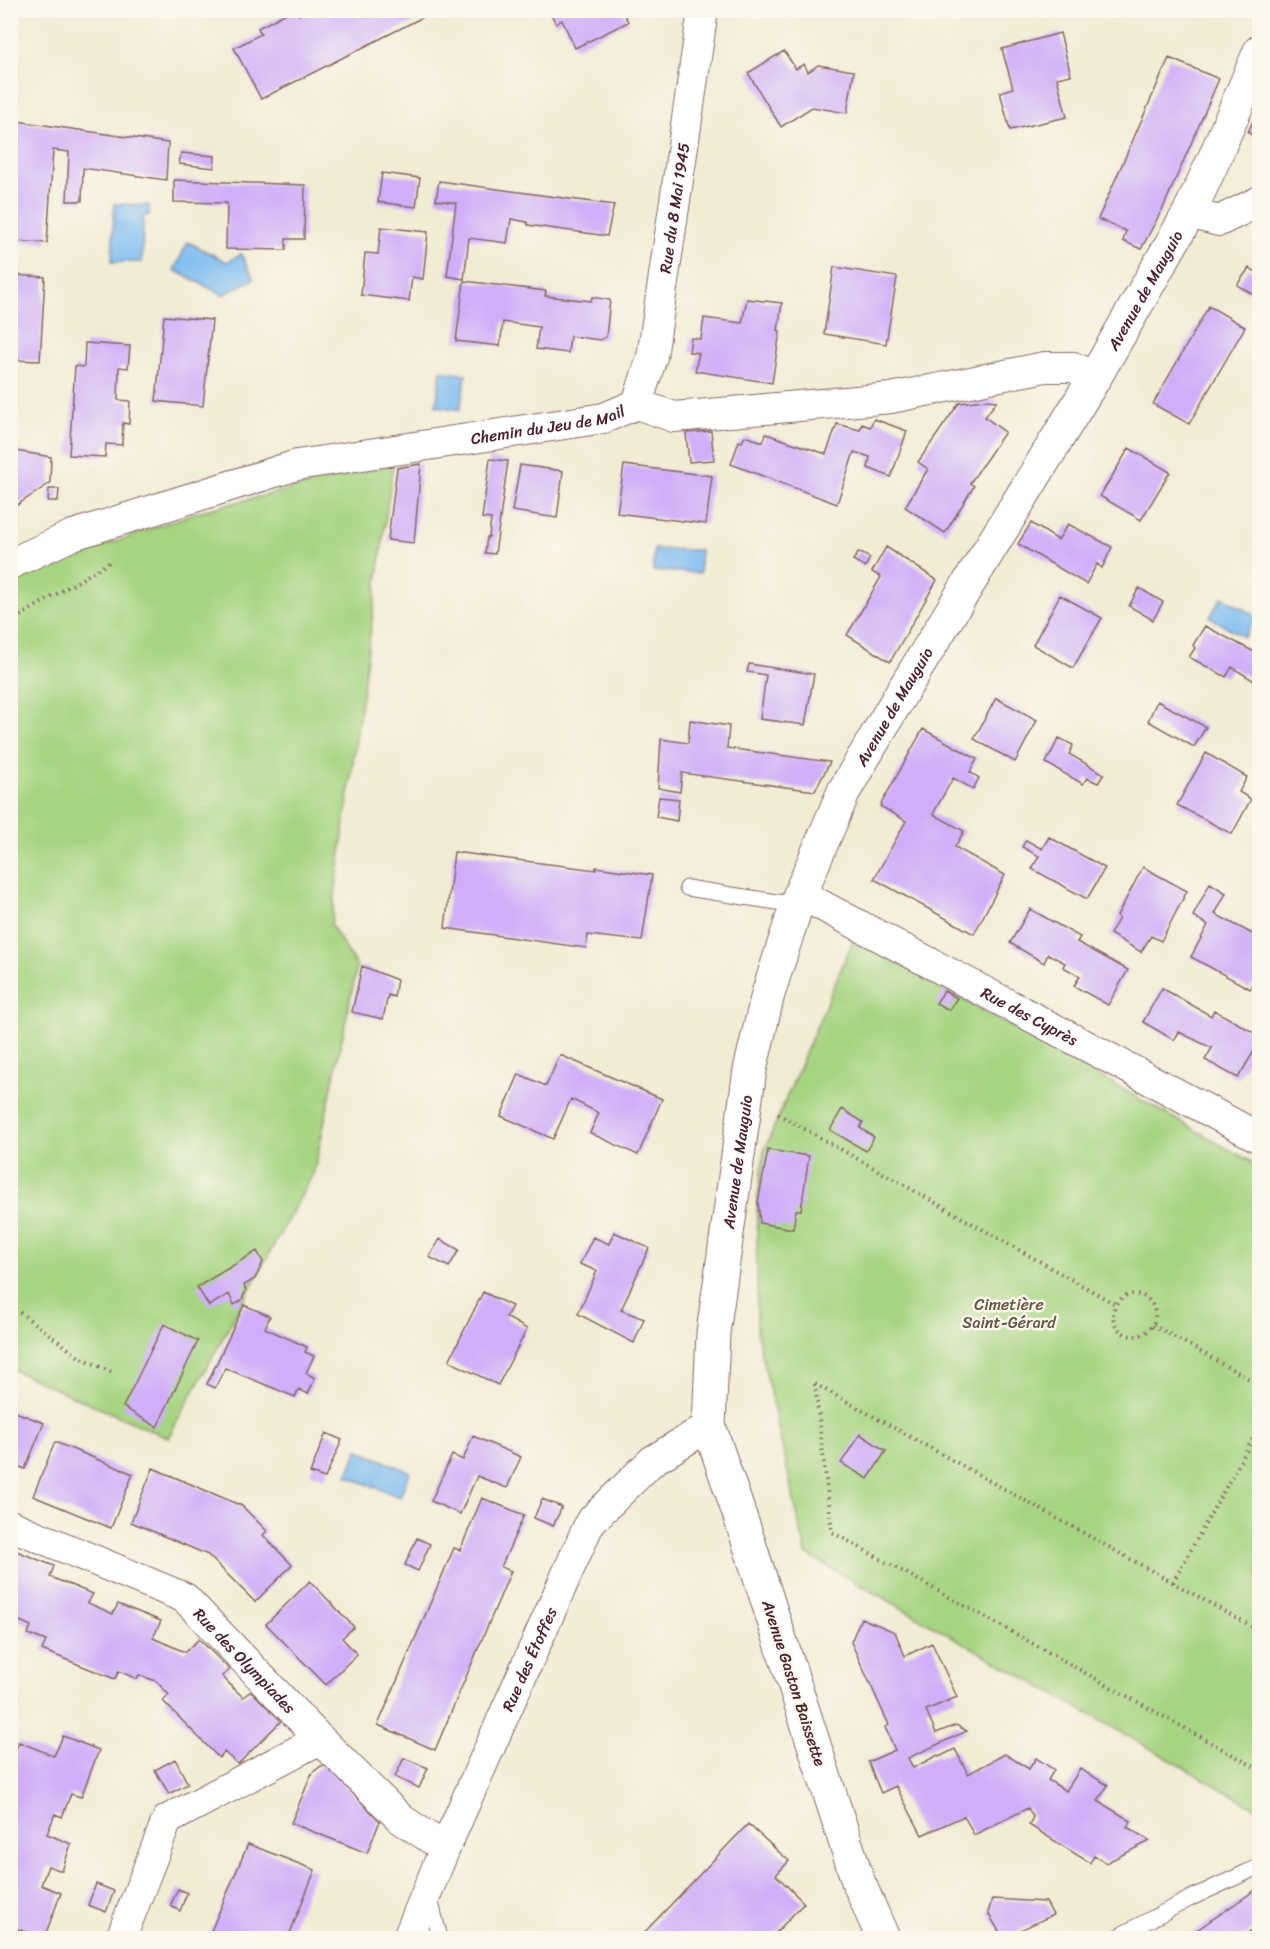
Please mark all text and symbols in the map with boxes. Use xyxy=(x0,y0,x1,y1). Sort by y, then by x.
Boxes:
street label: Rue du 8 Mai 1945 xyxy=(650,140,698,275)
street label: Avenue de Mauguio xyxy=(1098,224,1191,357)
street label: Chemin du Jeu de Mail xyxy=(469,396,630,453)
street label: Avenue de Mauguio xyxy=(847,641,941,773)
street label: Rue des Cyprès xyxy=(976,978,1084,1054)
street label: Avenue de Mauguio xyxy=(713,1093,761,1232)
park label: Cimetière Saint-Gérard xyxy=(962,1290,1057,1337)
street label: Avenue Gaston Baissette xyxy=(753,1595,835,1770)
street label: Rue des Olympiades xyxy=(186,1600,304,1721)
street label: Rue des Étoffes xyxy=(493,1602,565,1716)

